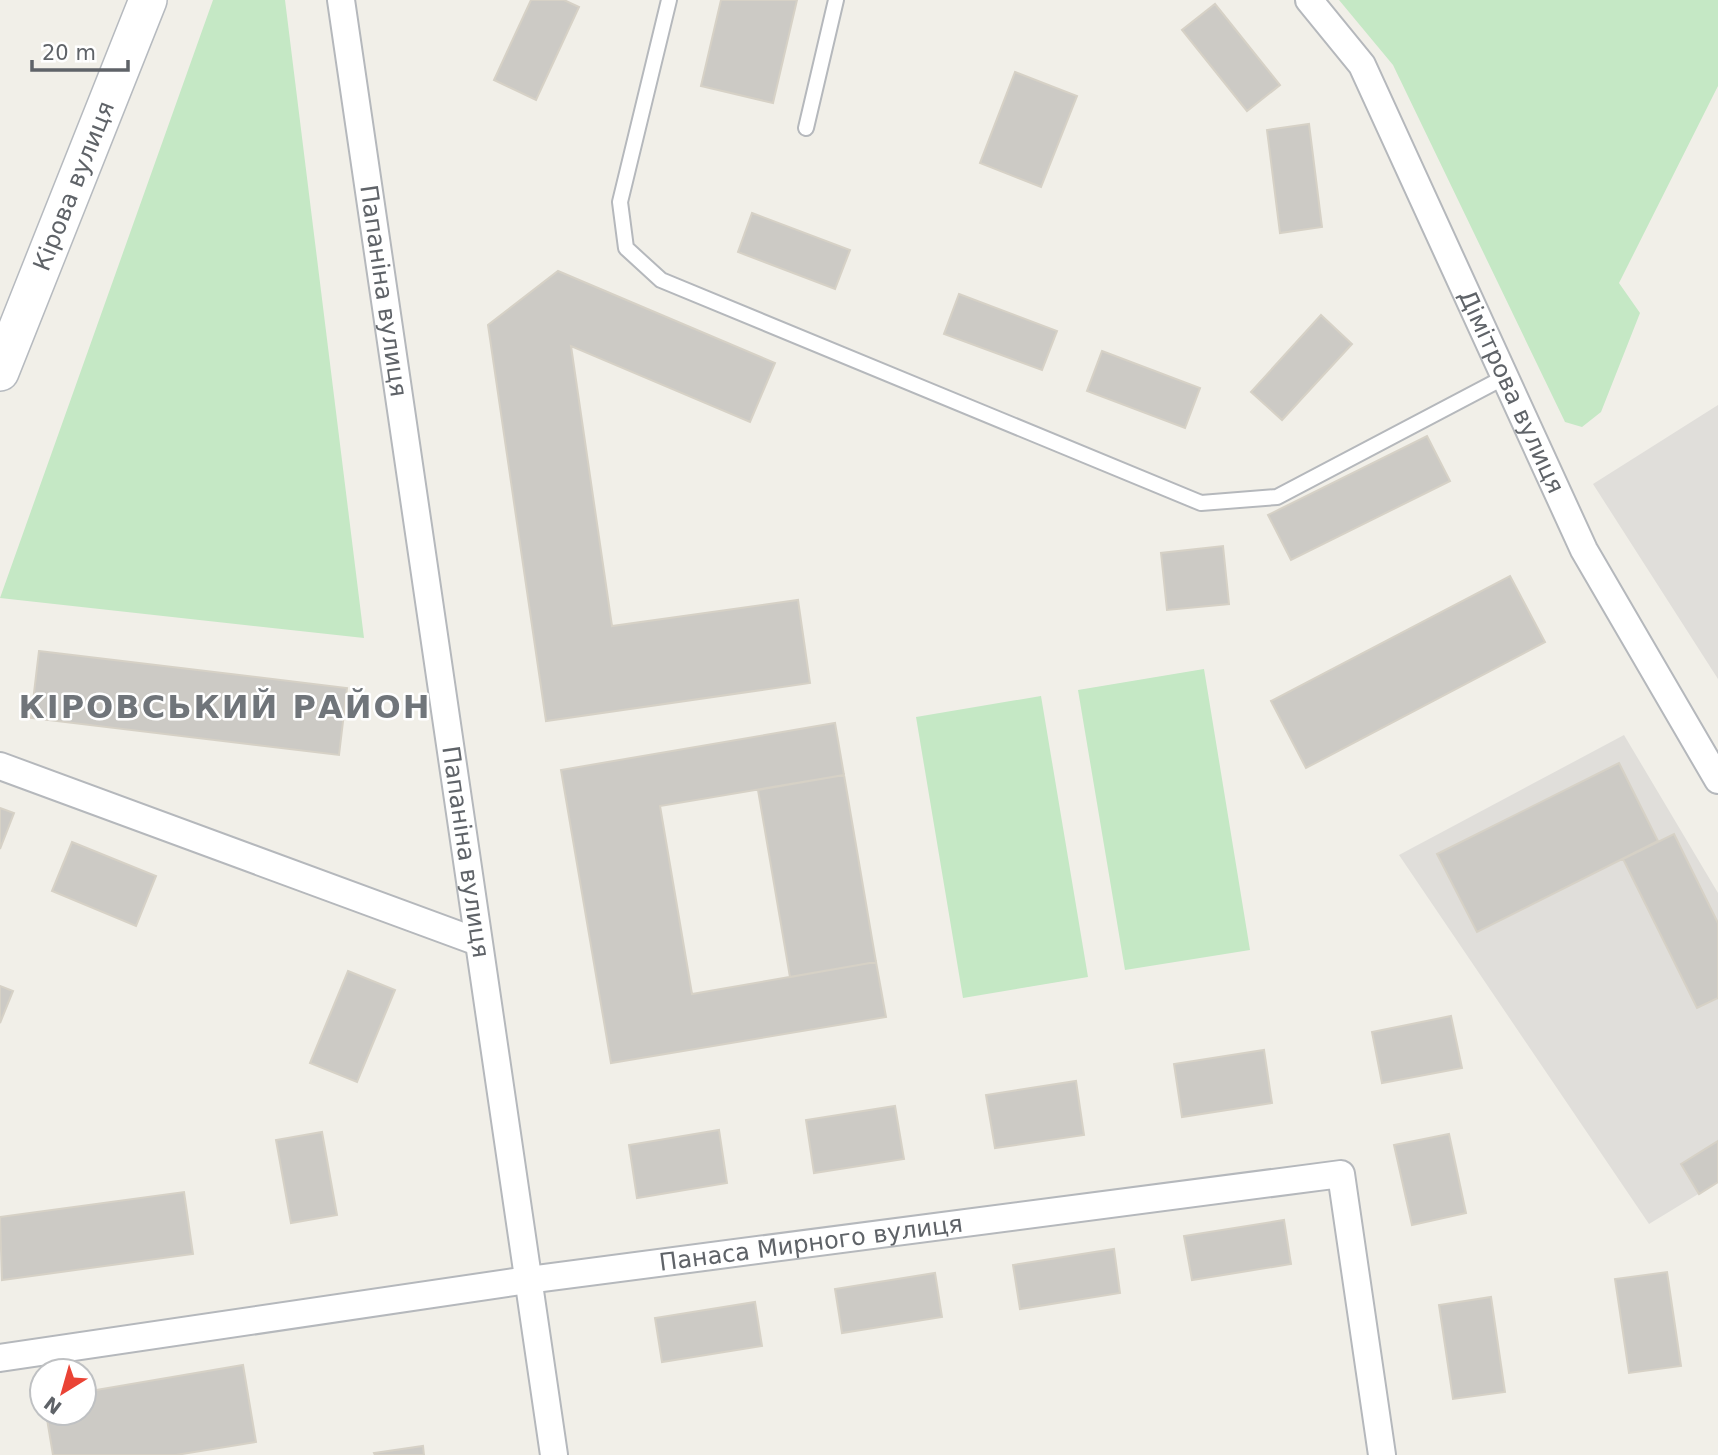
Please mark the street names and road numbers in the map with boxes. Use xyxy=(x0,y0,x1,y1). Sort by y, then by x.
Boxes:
street label: Кірова вулиця xyxy=(28,97,120,275)
street label: Папаніна вулиця xyxy=(354,183,413,399)
street label: Дімітрова вулиця xyxy=(1453,285,1570,498)
street label: Папаніна вулиця xyxy=(436,744,495,960)
street label: Панаса Мирного вулиця xyxy=(657,1209,964,1277)

